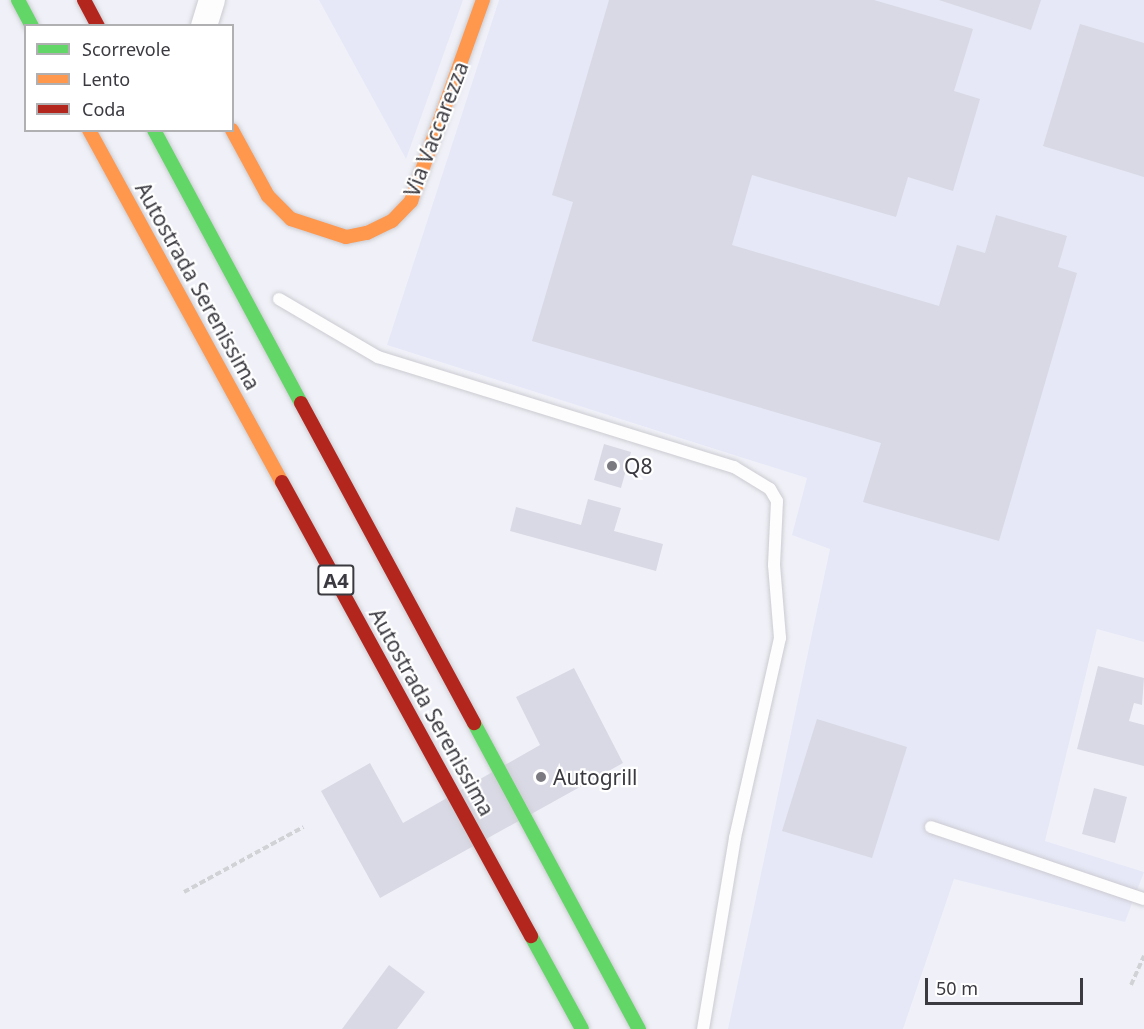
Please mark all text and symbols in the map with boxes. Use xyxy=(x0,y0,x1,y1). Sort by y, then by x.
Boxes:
legend xyxy=(24,24,234,132)
text: Scorrevole xyxy=(82,37,171,61)
street label: Via Vaccarezza xyxy=(399,58,473,200)
text: Lento xyxy=(82,67,130,91)
text: Coda xyxy=(82,97,125,121)
street label: Autostrada Serenissima xyxy=(130,178,266,394)
place label: Q8 xyxy=(624,453,652,479)
marker: Q8 xyxy=(605,459,619,473)
road number: A4 xyxy=(316,563,356,597)
street label: Autostrada Serenissima xyxy=(364,604,500,820)
place label: Autogrill xyxy=(553,764,638,790)
marker: Autogrill xyxy=(534,770,548,784)
scale bar xyxy=(928,966,1086,1004)
text: 50 m xyxy=(936,976,978,1000)

